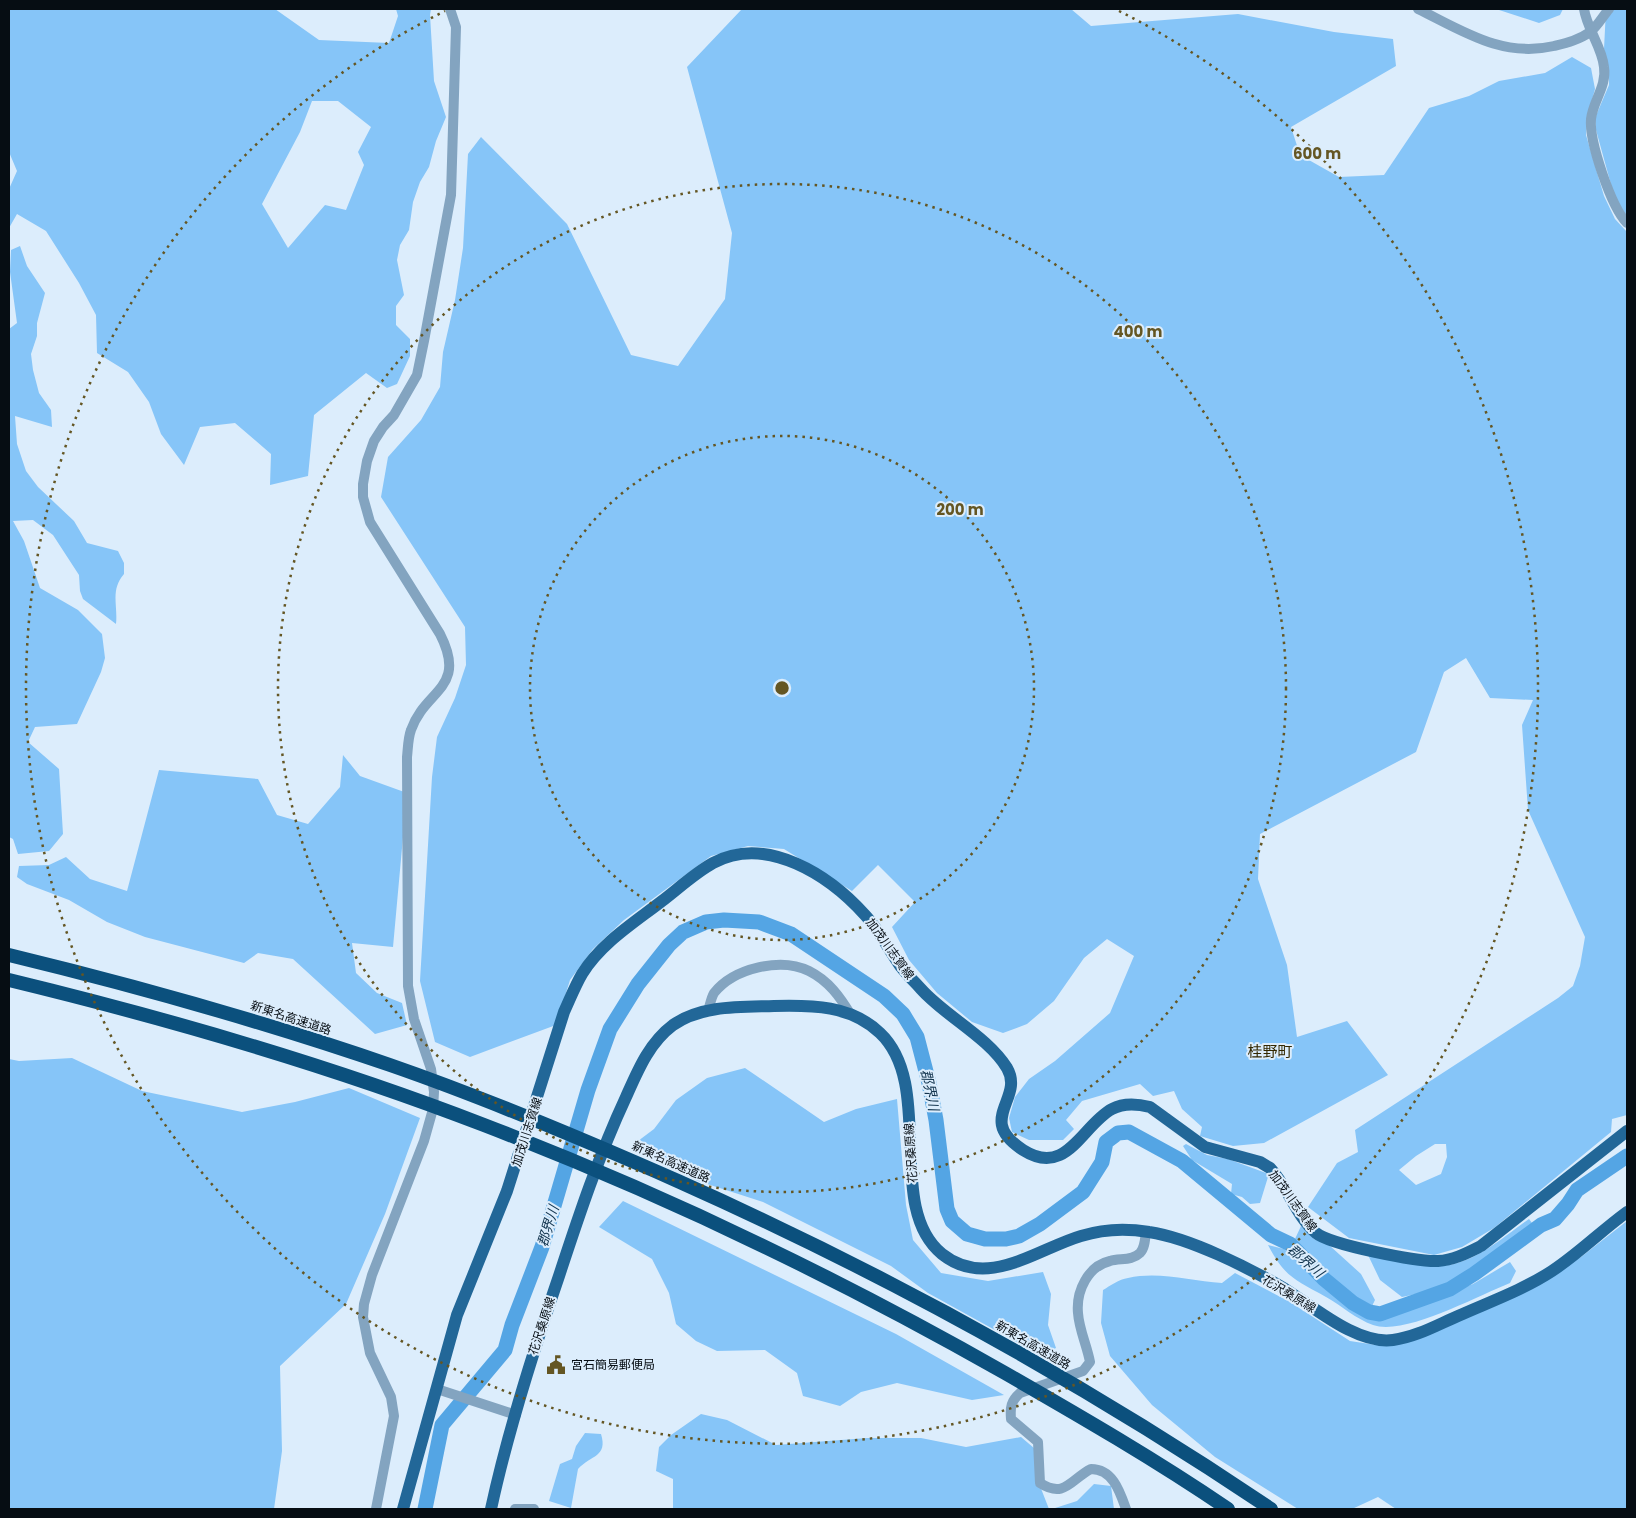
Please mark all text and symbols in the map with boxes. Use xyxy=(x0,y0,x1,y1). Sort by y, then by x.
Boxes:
text: 600 m xyxy=(1293,143,1341,164)
text: 400 m xyxy=(1114,321,1163,342)
text: 200 m xyxy=(936,499,984,520)
centre of rings xyxy=(773,679,791,697)
street label: 加茂川志賀線 xyxy=(862,915,918,983)
street label: 新東名高速道路 xyxy=(249,996,334,1039)
district label: 桂野町 xyxy=(1247,1041,1293,1062)
water label: 郡界川 xyxy=(916,1067,945,1115)
street label: 加茂川志賀線 xyxy=(507,1095,546,1169)
street label: 花沢桑原線 xyxy=(900,1123,921,1184)
street label: 新東名高速道路 xyxy=(629,1137,713,1186)
street label: 加茂川志賀線 xyxy=(1265,1167,1321,1235)
water label: 郡界川 xyxy=(532,1201,564,1249)
water label: 郡界川 xyxy=(1284,1240,1330,1284)
street label: 花沢桑原線 xyxy=(1259,1271,1319,1316)
street label: 花沢桑原線 xyxy=(524,1295,559,1357)
street label: 新東名高速道路 xyxy=(993,1316,1074,1373)
public building icon: 宮石簡易郵便局 xyxy=(545,1354,567,1376)
place label: 宮石簡易郵便局 xyxy=(571,1356,655,1373)

